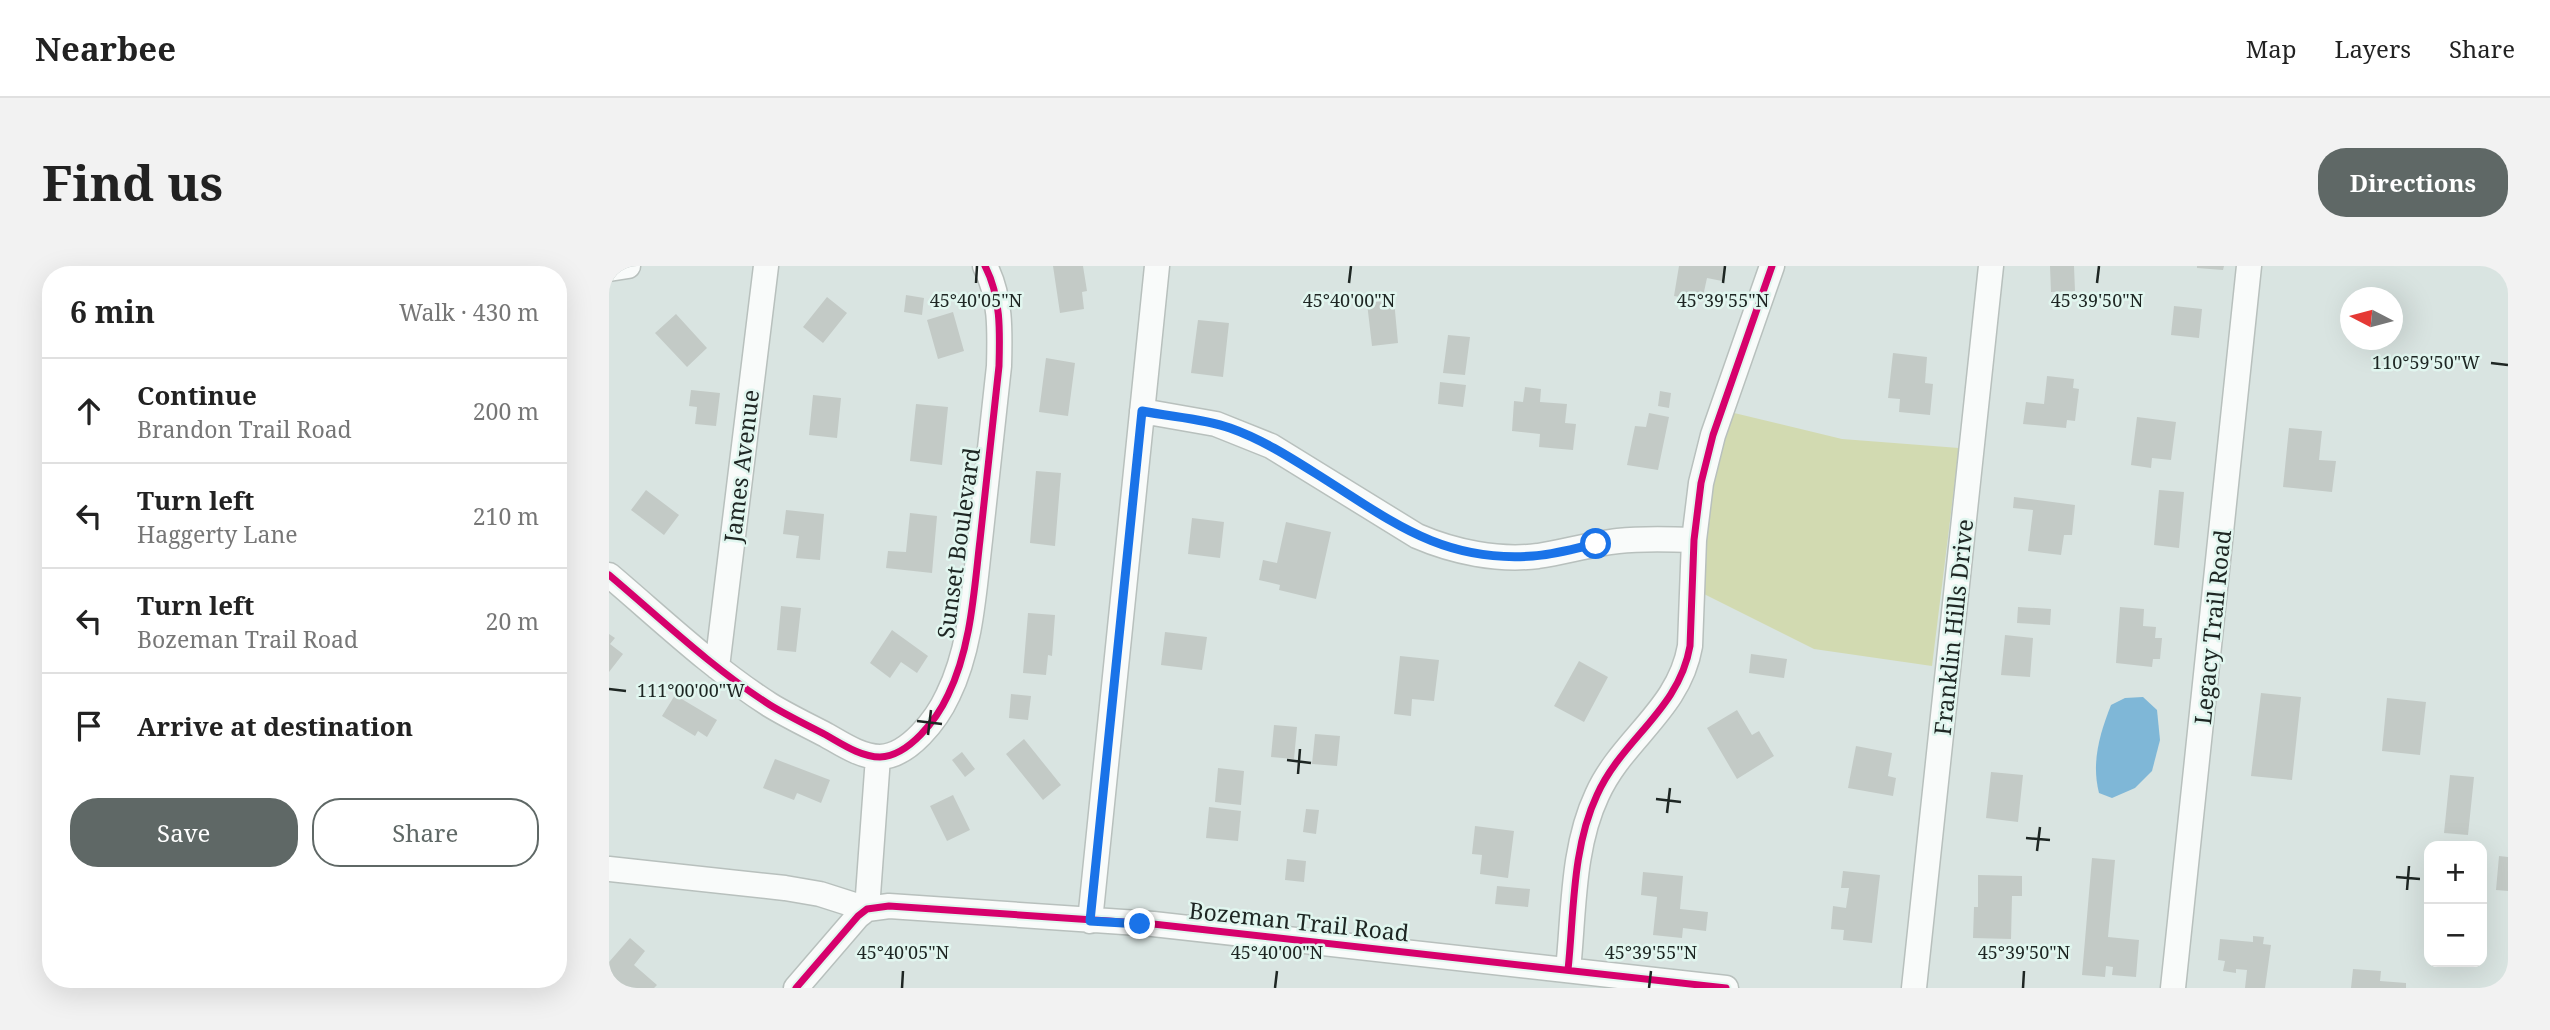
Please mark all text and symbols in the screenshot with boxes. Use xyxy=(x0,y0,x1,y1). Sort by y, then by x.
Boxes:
text: Nearbee xyxy=(35,26,176,71)
text: Map xyxy=(2246,32,2297,65)
text: Layers xyxy=(2335,32,2411,65)
text: Share xyxy=(2449,32,2515,65)
button: Directions xyxy=(2318,148,2508,217)
text: Find us xyxy=(42,149,223,215)
north arrow xyxy=(2340,287,2403,350)
text: 45°40'05"N xyxy=(930,288,1023,312)
text: 45°40'00"N xyxy=(1303,288,1396,312)
text: 45°39'55"N xyxy=(1677,288,1770,312)
text: 45°39'50"N xyxy=(2051,288,2144,312)
text: 6 min xyxy=(70,291,155,332)
text: Walk · 430 m xyxy=(399,296,539,328)
text: 110°59'50"W xyxy=(2372,350,2480,374)
text: Continue xyxy=(137,377,257,413)
street label: James Avenue xyxy=(716,388,766,545)
icon: ahead xyxy=(70,392,108,430)
text: 200 m xyxy=(473,395,539,427)
text: Brandon Trail Road xyxy=(137,413,352,445)
street label: Sunset Boulevard xyxy=(929,446,987,640)
text: Turn left xyxy=(137,482,254,518)
icon: left xyxy=(70,497,108,535)
text: 210 m xyxy=(473,500,539,532)
street label: Franklin Hills Drive xyxy=(1926,517,1980,737)
text: Haggerty Lane xyxy=(137,518,298,550)
route start xyxy=(1580,528,1611,559)
street label: Legacy Trail Road xyxy=(2186,528,2238,726)
text: Turn left xyxy=(137,587,254,623)
icon: left xyxy=(70,602,108,640)
text: 20 m xyxy=(486,605,539,637)
text: Bozeman Trail Road xyxy=(137,623,358,655)
text: 111°00'00"W xyxy=(637,678,745,702)
icon: arrive xyxy=(70,707,108,745)
text: Arrive at destination xyxy=(137,708,413,744)
button: Save xyxy=(70,798,298,867)
button: Share xyxy=(312,798,539,867)
map controls xyxy=(2424,841,2487,967)
button: + xyxy=(2424,841,2487,904)
street label: Bozeman Trail Road xyxy=(1187,894,1411,948)
button: − xyxy=(2424,904,2487,967)
route end xyxy=(1124,908,1155,939)
text: 45°40'05"N xyxy=(857,940,950,964)
text: 45°40'00"N xyxy=(1231,940,1324,964)
text: 45°39'55"N xyxy=(1605,940,1698,964)
text: 45°39'50"N xyxy=(1978,940,2071,964)

